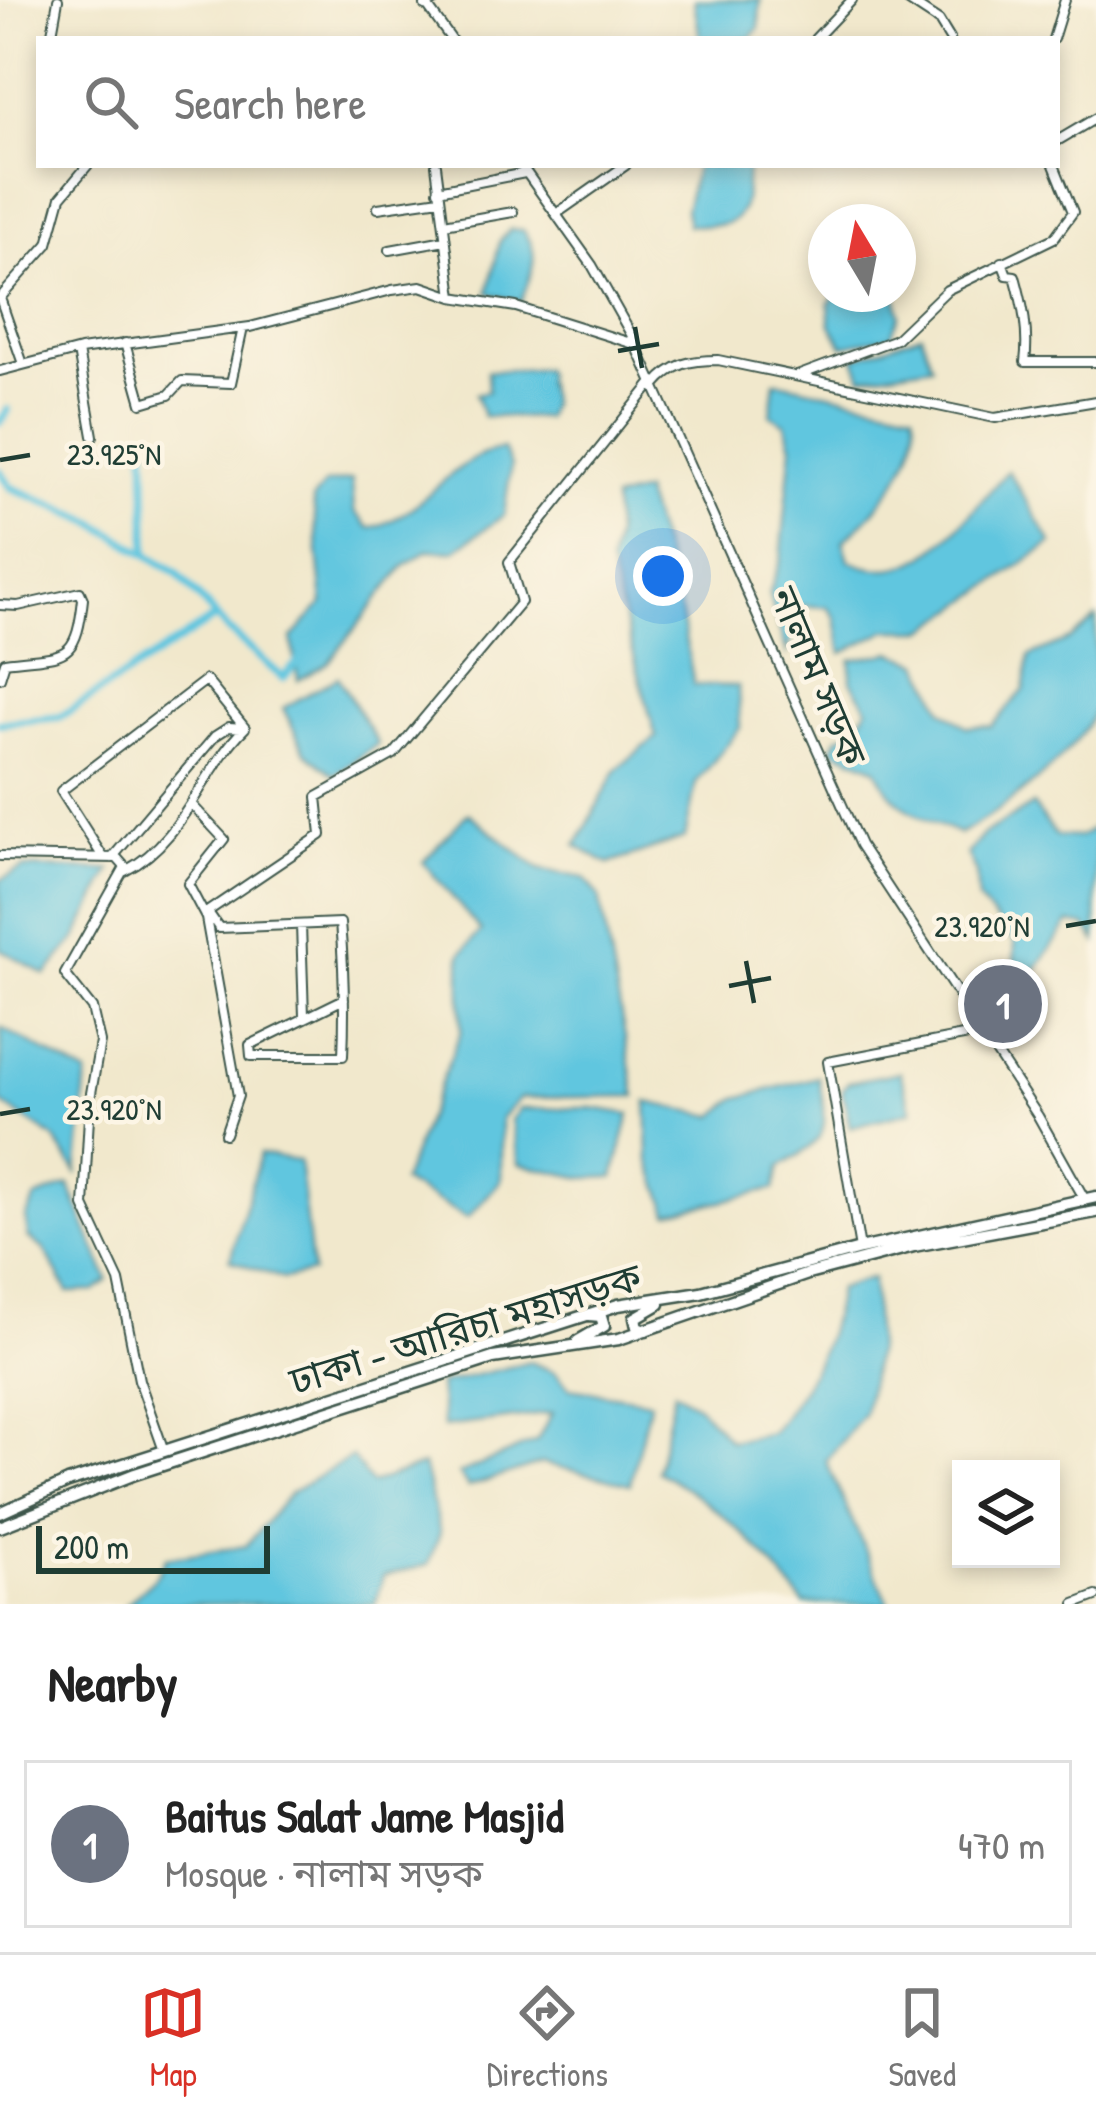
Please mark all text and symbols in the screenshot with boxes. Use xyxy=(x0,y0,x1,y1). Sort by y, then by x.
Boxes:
search box xyxy=(36,36,1060,168)
icon: search xyxy=(78,69,144,135)
text: Search here xyxy=(174,72,366,133)
north arrow xyxy=(808,204,916,312)
text: 23.925°N xyxy=(67,434,161,474)
your location xyxy=(633,546,693,606)
street label: নালাম সড়ক xyxy=(757,578,881,774)
text: 23.920°N xyxy=(934,906,1030,946)
pin: 1 xyxy=(964,959,1042,1049)
text: 23.920°N xyxy=(66,1089,162,1129)
street label: ঢাকা - আরিচা মহাসড়ক xyxy=(282,1249,648,1407)
map controls xyxy=(952,1460,1060,1568)
button: layers xyxy=(952,1460,1060,1568)
scale bar xyxy=(36,1520,270,1573)
text: 200 m xyxy=(54,1525,129,1569)
text: Nearby xyxy=(48,1648,178,1717)
text: Baitus Salat Jame Masjid xyxy=(165,1785,564,1846)
text: 1 xyxy=(83,1818,97,1871)
text: 470 m xyxy=(958,1818,1045,1871)
text: Mosque · নালাম সড়ক xyxy=(165,1846,483,1899)
tab: Map xyxy=(140,1980,206,2096)
tab: Directions xyxy=(487,1980,608,2096)
tab: Saved xyxy=(888,1980,956,2096)

